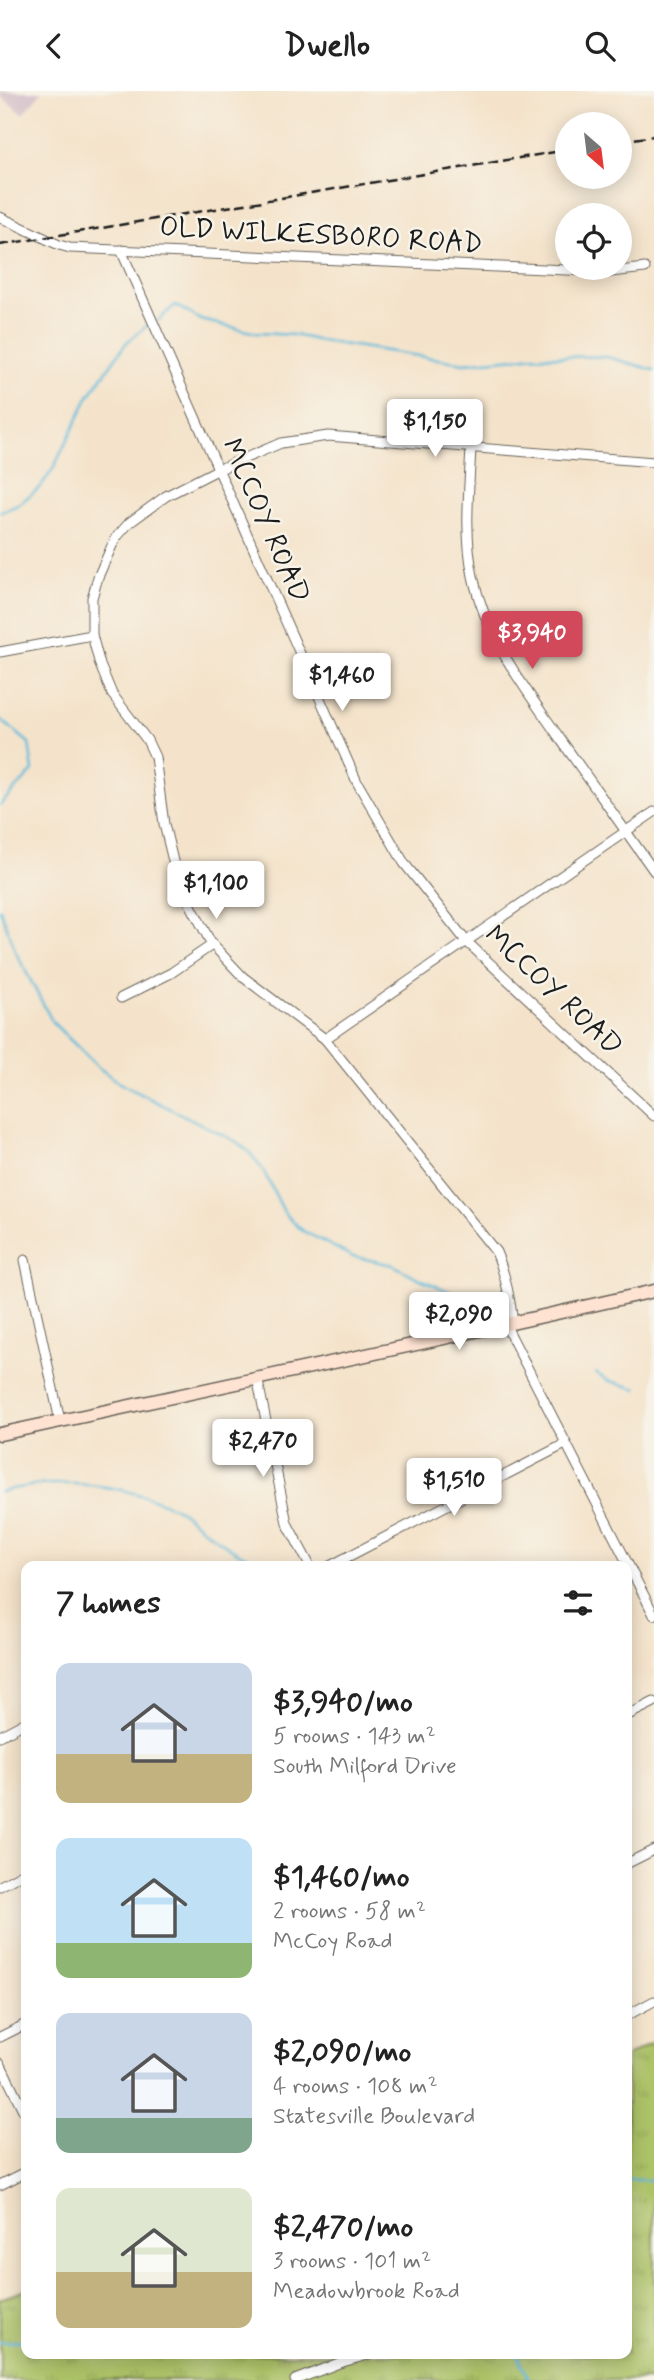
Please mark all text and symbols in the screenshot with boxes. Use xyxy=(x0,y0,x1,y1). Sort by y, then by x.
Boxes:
text: Dwello xyxy=(284,25,370,67)
icon: back xyxy=(35,27,73,65)
icon: search xyxy=(581,27,619,65)
north arrow xyxy=(555,112,632,189)
map controls xyxy=(555,112,632,280)
button: locate xyxy=(555,203,632,280)
street label: OLD WILKESBORO ROAD xyxy=(159,209,483,263)
pin: $1,150 xyxy=(378,399,492,459)
text: $1,150 xyxy=(403,407,467,437)
street label: MCCOY ROAD xyxy=(212,433,318,609)
pin: $3,940 xyxy=(475,611,589,671)
text: $3,940 xyxy=(497,619,567,649)
pin: $1,460 xyxy=(285,653,399,713)
text: $1,460 xyxy=(309,661,375,691)
pin: $1,100 xyxy=(159,861,273,921)
text: $1,100 xyxy=(183,869,249,899)
street label: MCCOY ROAD xyxy=(476,917,630,1065)
pin: $2,090 xyxy=(402,1293,516,1352)
text: $2,090 xyxy=(425,1300,493,1330)
pin: $2,470 xyxy=(206,1419,320,1479)
text: $2,470 xyxy=(228,1427,298,1457)
pin: $1,510 xyxy=(397,1459,511,1518)
text: $1,510 xyxy=(423,1466,485,1496)
text: 7 homes xyxy=(56,1584,161,1623)
icon: filters xyxy=(559,1584,597,1622)
text: $3,940/mo xyxy=(273,1683,413,1722)
icon: home xyxy=(112,1691,196,1775)
text: 5 rooms · 143 m² xyxy=(273,1722,436,1752)
text: South Milford Drive xyxy=(273,1752,457,1782)
text: $1,460/mo xyxy=(273,1858,409,1897)
icon: home xyxy=(112,1866,196,1950)
text: 2 rooms · 58 m² xyxy=(273,1897,426,1927)
text: McCoy Road xyxy=(273,1927,393,1957)
text: $2,090/mo xyxy=(273,2033,411,2072)
icon: home xyxy=(112,2041,196,2125)
text: 4 rooms · 108 m² xyxy=(273,2072,438,2102)
text: Statesville Boulevard xyxy=(273,2102,475,2132)
text: $2,470/mo xyxy=(273,2208,413,2247)
icon: home xyxy=(112,2216,196,2300)
text: 3 rooms · 101 m² xyxy=(273,2247,431,2277)
text: Meadowbrook Road xyxy=(273,2277,460,2307)

